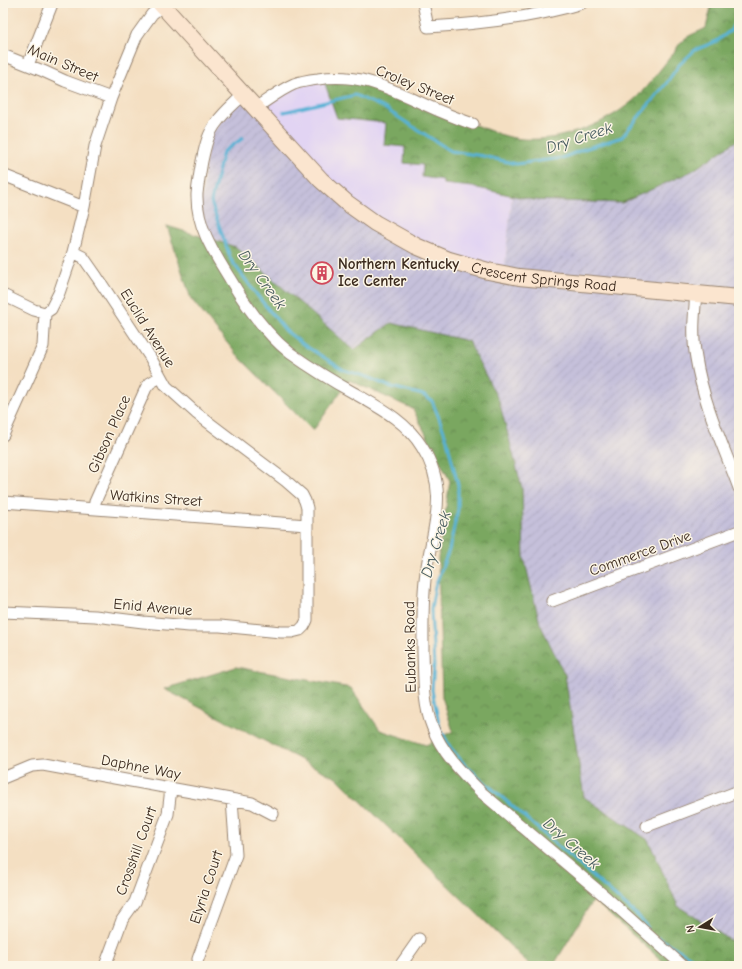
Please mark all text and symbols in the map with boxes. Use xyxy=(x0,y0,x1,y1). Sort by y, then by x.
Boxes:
street label: Main Street xyxy=(25,40,101,86)
street label: Croley Street xyxy=(373,61,457,109)
water label: Dry Creek xyxy=(544,119,615,157)
water label: Dry Creek xyxy=(235,247,290,313)
place label: Northern Kentucky Ice Center xyxy=(338,255,459,290)
street label: Crescent Springs Road xyxy=(469,258,617,295)
building icon: Northern Kentucky Ice Center xyxy=(309,260,335,286)
street label: Euclid Avenue xyxy=(117,285,180,371)
street label: Gibson Place xyxy=(84,392,134,476)
street label: Watkins Street xyxy=(110,486,203,510)
water label: Dry Creek xyxy=(417,509,455,580)
street label: Commerce Drive xyxy=(587,526,694,580)
street label: Enid Avenue xyxy=(113,595,194,619)
street label: Eubanks Road xyxy=(400,601,420,693)
street label: Daphne Way xyxy=(100,750,182,784)
street label: Crosshill Court xyxy=(112,803,161,898)
water label: Dry Creek xyxy=(540,815,603,873)
street label: Elyria Court xyxy=(186,847,227,926)
north arrow xyxy=(680,907,720,947)
text: N xyxy=(684,924,698,934)

